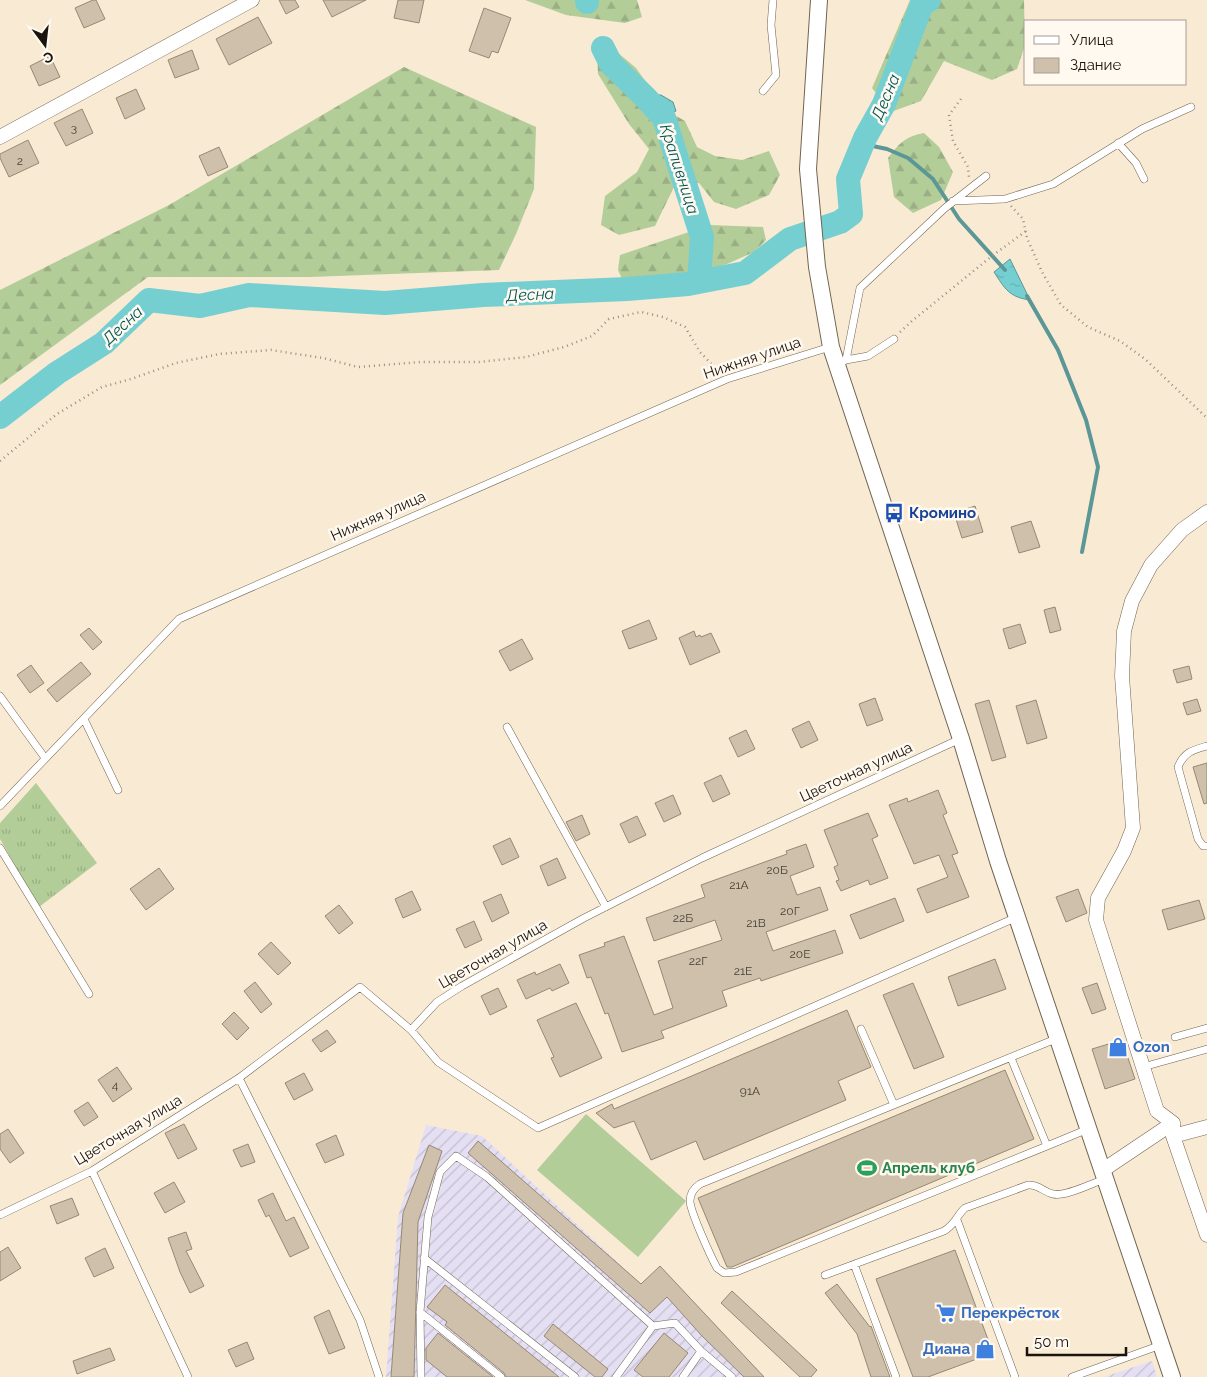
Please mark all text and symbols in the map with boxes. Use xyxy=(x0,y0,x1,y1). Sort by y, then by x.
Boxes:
north arrow xyxy=(20,20,70,70)
legend xyxy=(1024,20,1187,85)
text: Улица xyxy=(1070,31,1114,49)
text: С xyxy=(41,49,55,67)
text: Здание xyxy=(1070,56,1122,74)
water label: Десна xyxy=(867,71,904,124)
house number: 3 xyxy=(71,121,77,135)
water label: Крапивница xyxy=(656,122,703,217)
house number: 2 xyxy=(17,154,23,168)
water label: Десна xyxy=(504,284,555,305)
water label: Десна xyxy=(97,302,147,349)
street label: Нижняя улица xyxy=(701,333,803,383)
street label: Нижняя улица xyxy=(328,487,428,545)
bus stop icon: Кромино xyxy=(883,502,905,524)
place label: Кромино xyxy=(909,504,976,522)
street label: Цветочная улица xyxy=(797,738,915,806)
house number: 20Б xyxy=(766,863,788,877)
house number: 21А xyxy=(729,878,749,892)
house number: 20Г xyxy=(780,904,800,918)
house number: 22Б xyxy=(673,911,693,925)
street label: Цветочная улица xyxy=(436,916,550,992)
house number: 21В xyxy=(746,916,766,930)
house number: 20Е xyxy=(790,947,810,961)
house number: 22Г xyxy=(689,954,707,968)
house number: 21Е xyxy=(734,964,752,978)
shop icon: Ozon xyxy=(1107,1036,1129,1058)
place label: Ozon xyxy=(1133,1038,1170,1056)
house number: 4 xyxy=(112,1078,119,1092)
house number: 91А xyxy=(740,1084,760,1098)
street label: Цветочная улица xyxy=(71,1091,185,1169)
sports icon: Апрель клуб xyxy=(856,1157,878,1179)
place label: Апрель клуб xyxy=(882,1159,975,1177)
supermarket icon: Перекрёсток xyxy=(935,1302,957,1324)
place label: Перекрёсток xyxy=(961,1304,1060,1322)
scale bar xyxy=(1027,1324,1126,1356)
text: 50 m xyxy=(1034,1333,1069,1351)
shop icon: Диана xyxy=(974,1338,996,1360)
place label: Диана xyxy=(923,1340,970,1358)

